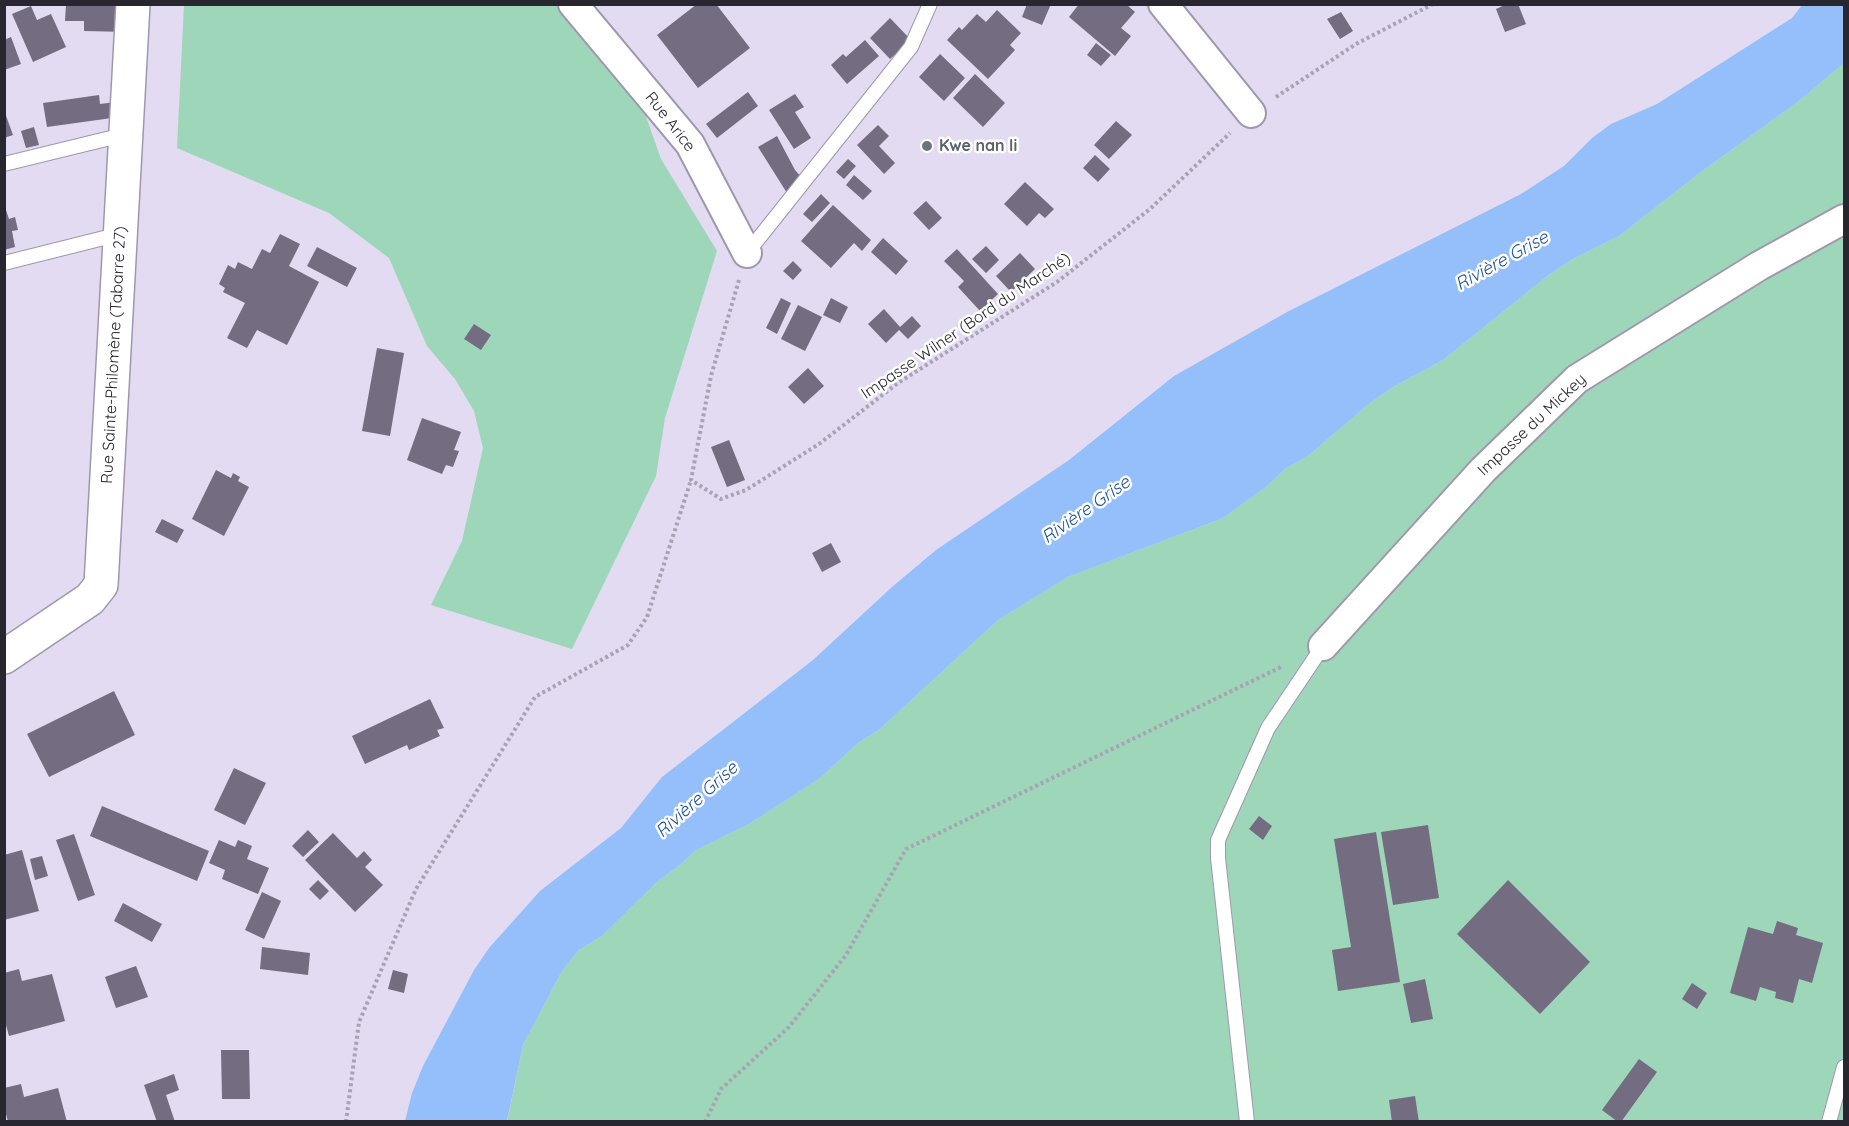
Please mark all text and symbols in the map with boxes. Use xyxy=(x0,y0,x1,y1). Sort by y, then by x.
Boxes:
street label: Rue Arice xyxy=(641,88,699,156)
place label: Kwe nan li xyxy=(939,136,1017,156)
marker: Kwe nan li xyxy=(920,139,934,153)
street label: Rue Sainte-Philomène (Tabarre 27) xyxy=(98,226,130,484)
water label: Rivière Grise xyxy=(1452,227,1552,295)
street label: Impasse Wilner (Bord du Marché) xyxy=(858,249,1074,403)
street label: Impasse du Mickey xyxy=(1474,370,1590,480)
water label: Rivière Grise xyxy=(1038,472,1134,548)
water label: Rivière Grise xyxy=(652,758,742,842)

